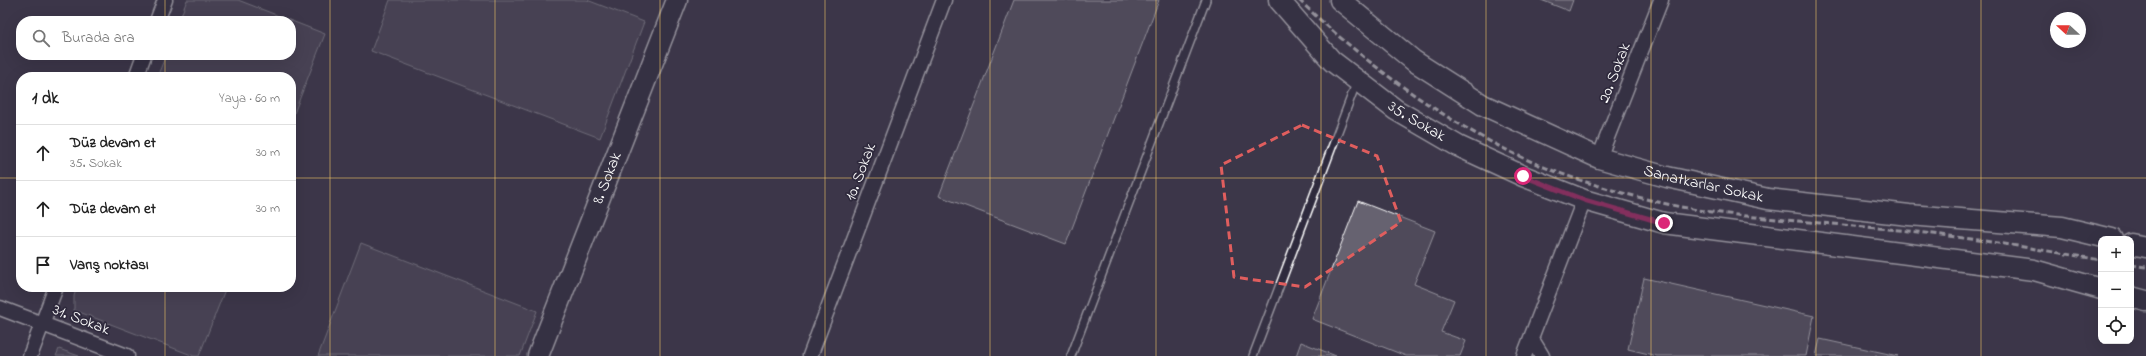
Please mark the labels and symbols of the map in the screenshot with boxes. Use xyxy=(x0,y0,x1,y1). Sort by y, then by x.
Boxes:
north arrow xyxy=(2050,12,2086,48)
street label: 20. Sokak xyxy=(1593,38,1638,107)
street label: 35. Sokak xyxy=(1382,95,1451,149)
street label: 10. Sokak xyxy=(839,139,883,204)
street label: 8. Sokak xyxy=(586,148,629,208)
street label: Sanatkarlar Sokak xyxy=(1640,159,1767,210)
route start xyxy=(1514,167,1532,185)
route end xyxy=(1655,214,1673,232)
street label: 31. Sokak xyxy=(49,298,114,342)

